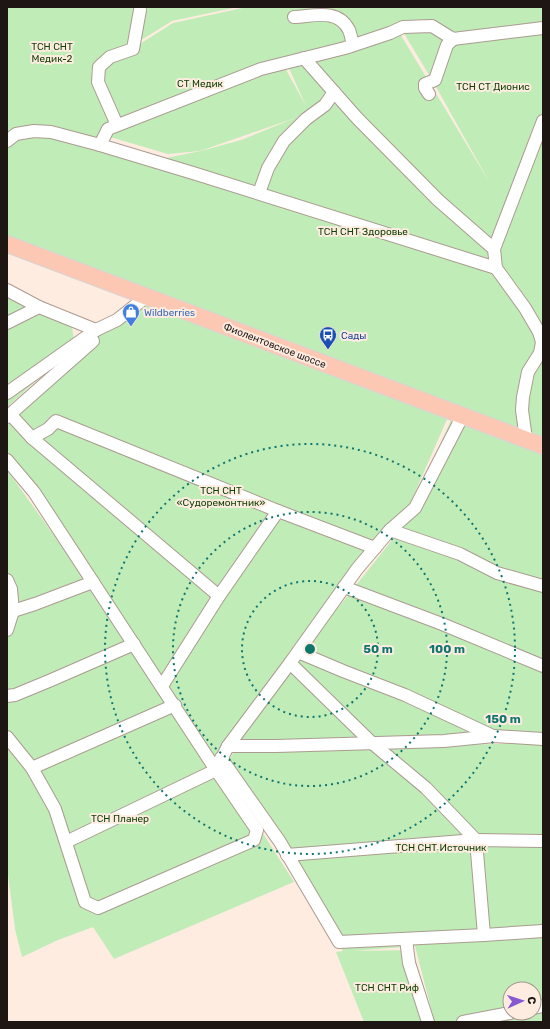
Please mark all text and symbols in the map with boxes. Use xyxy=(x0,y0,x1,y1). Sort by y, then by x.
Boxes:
park label: ТСН СНТ Медик-2 xyxy=(31,41,73,65)
park label: СТ Медик xyxy=(177,78,224,90)
park label: ТСН СТ Дионис xyxy=(456,81,530,93)
park label: ТСН СНТ Здоровье xyxy=(318,226,408,238)
shop icon: Wildberries xyxy=(121,302,141,327)
place label: Wildberries xyxy=(144,307,195,319)
street label: Фиолентовское шоссе xyxy=(222,321,328,371)
bus stop icon: Сады xyxy=(318,325,338,350)
place label: Сады xyxy=(341,330,366,342)
park label: ТСН СНТ «Судоремонтник» xyxy=(177,485,265,509)
centre of rings xyxy=(303,642,317,656)
text: 50 m xyxy=(363,642,393,656)
text: 100 m xyxy=(429,642,465,656)
text: 150 m xyxy=(485,712,521,726)
park label: ТСН Планер xyxy=(91,813,149,825)
park label: ТСН СНТ Источник xyxy=(396,842,487,854)
north arrow xyxy=(502,981,542,1021)
park label: ТСН СНТ Риф xyxy=(355,982,419,994)
text: С xyxy=(525,996,538,1005)

